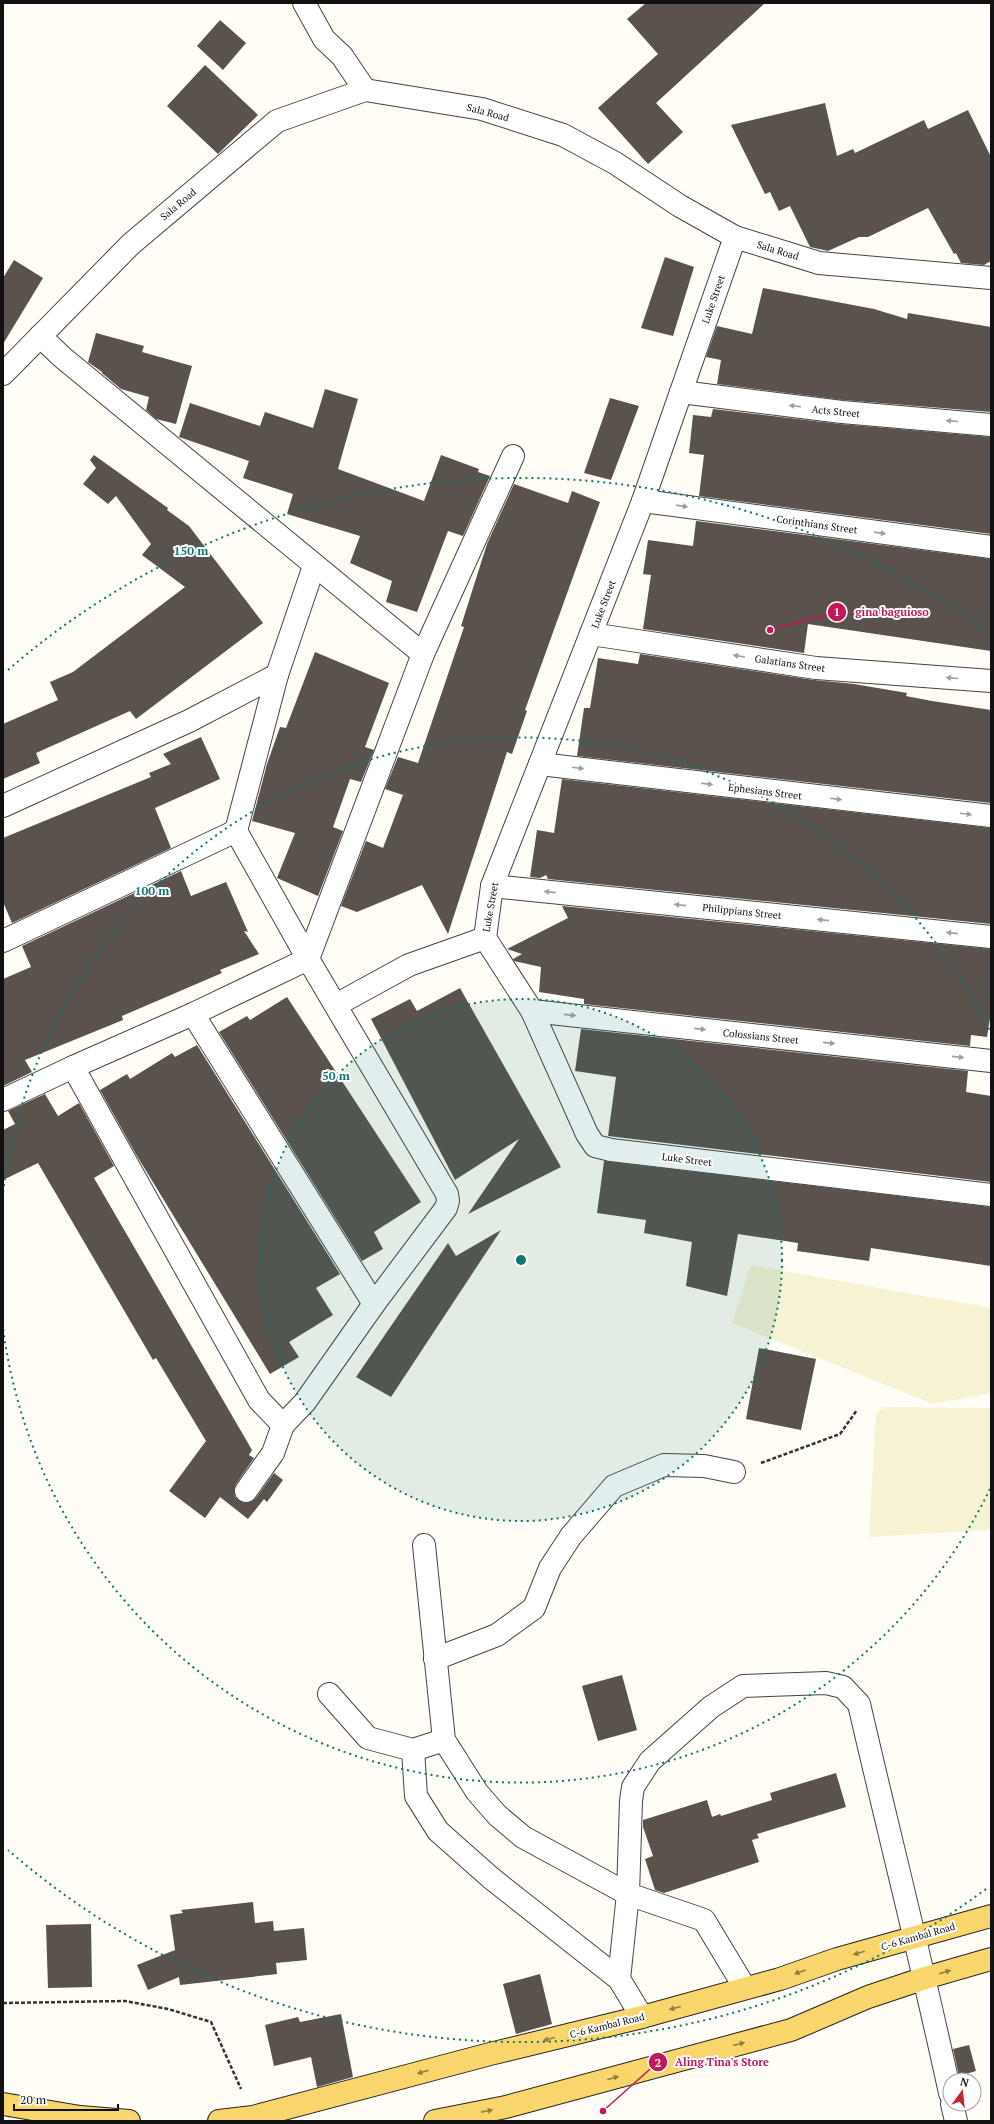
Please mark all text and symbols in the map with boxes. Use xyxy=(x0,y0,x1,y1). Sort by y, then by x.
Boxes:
street label: Sala Road xyxy=(465,101,511,124)
street label: Sala Road xyxy=(158,185,199,223)
street label: Sala Road xyxy=(755,238,801,263)
street label: Luke Street xyxy=(699,273,728,325)
one-way arrow xyxy=(789,403,801,409)
street label: Acts Street xyxy=(811,403,861,421)
one-way arrow xyxy=(946,418,958,425)
one-way arrow xyxy=(676,503,688,509)
street label: Corinthians Street xyxy=(776,512,858,537)
one-way arrow xyxy=(874,529,886,536)
text: 150 m xyxy=(174,543,208,558)
street label: Luke Street xyxy=(588,578,619,630)
callout: gina baguioso xyxy=(827,600,936,623)
text: 1 xyxy=(834,604,840,619)
text: gina baguioso xyxy=(855,605,929,619)
street label: Galatians Street xyxy=(754,652,826,675)
one-way arrow xyxy=(733,653,745,659)
one-way arrow xyxy=(946,675,958,682)
one-way arrow xyxy=(572,765,584,772)
one-way arrow xyxy=(701,781,713,787)
street label: Ephesians Street xyxy=(727,781,803,803)
one-way arrow xyxy=(830,796,843,802)
one-way arrow xyxy=(960,810,972,817)
street label: Luke Street xyxy=(480,881,501,933)
text: 100 m xyxy=(135,883,169,898)
one-way arrow xyxy=(544,889,556,895)
street label: Philippians Street xyxy=(702,901,783,922)
one-way arrow xyxy=(674,902,686,908)
one-way arrow xyxy=(817,916,829,923)
one-way arrow xyxy=(946,930,958,936)
one-way arrow xyxy=(564,1012,576,1018)
one-way arrow xyxy=(693,1026,706,1032)
street label: Colossians Street xyxy=(722,1026,800,1047)
one-way arrow xyxy=(823,1040,835,1047)
one-way arrow xyxy=(952,1054,964,1061)
text: 50 m xyxy=(322,1068,350,1083)
street label: Luke Street xyxy=(661,1150,713,1169)
centre of rings xyxy=(514,1253,528,1267)
street label: C-6 Kambal Road xyxy=(880,1920,957,1953)
one-way arrow xyxy=(853,1950,865,1956)
one-way arrow xyxy=(794,1969,806,1975)
one-way arrow xyxy=(940,1969,952,1975)
one-way arrow xyxy=(669,2005,681,2011)
street label: C-6 Kambal Road xyxy=(568,2010,646,2041)
one-way arrow xyxy=(543,2037,555,2043)
one-way arrow xyxy=(733,2041,745,2047)
callout: Aling Tina's Store xyxy=(648,2051,777,2074)
text: 2 xyxy=(655,2055,662,2070)
text: Aling Tina's Store xyxy=(675,2055,769,2069)
one-way arrow xyxy=(417,2069,429,2075)
north arrow xyxy=(942,2072,982,2112)
text: N xyxy=(959,2074,971,2090)
one-way arrow xyxy=(607,2075,619,2081)
scale bar xyxy=(14,2086,118,2112)
text: 20 m xyxy=(20,2092,47,2107)
one-way arrow xyxy=(481,2108,494,2114)

